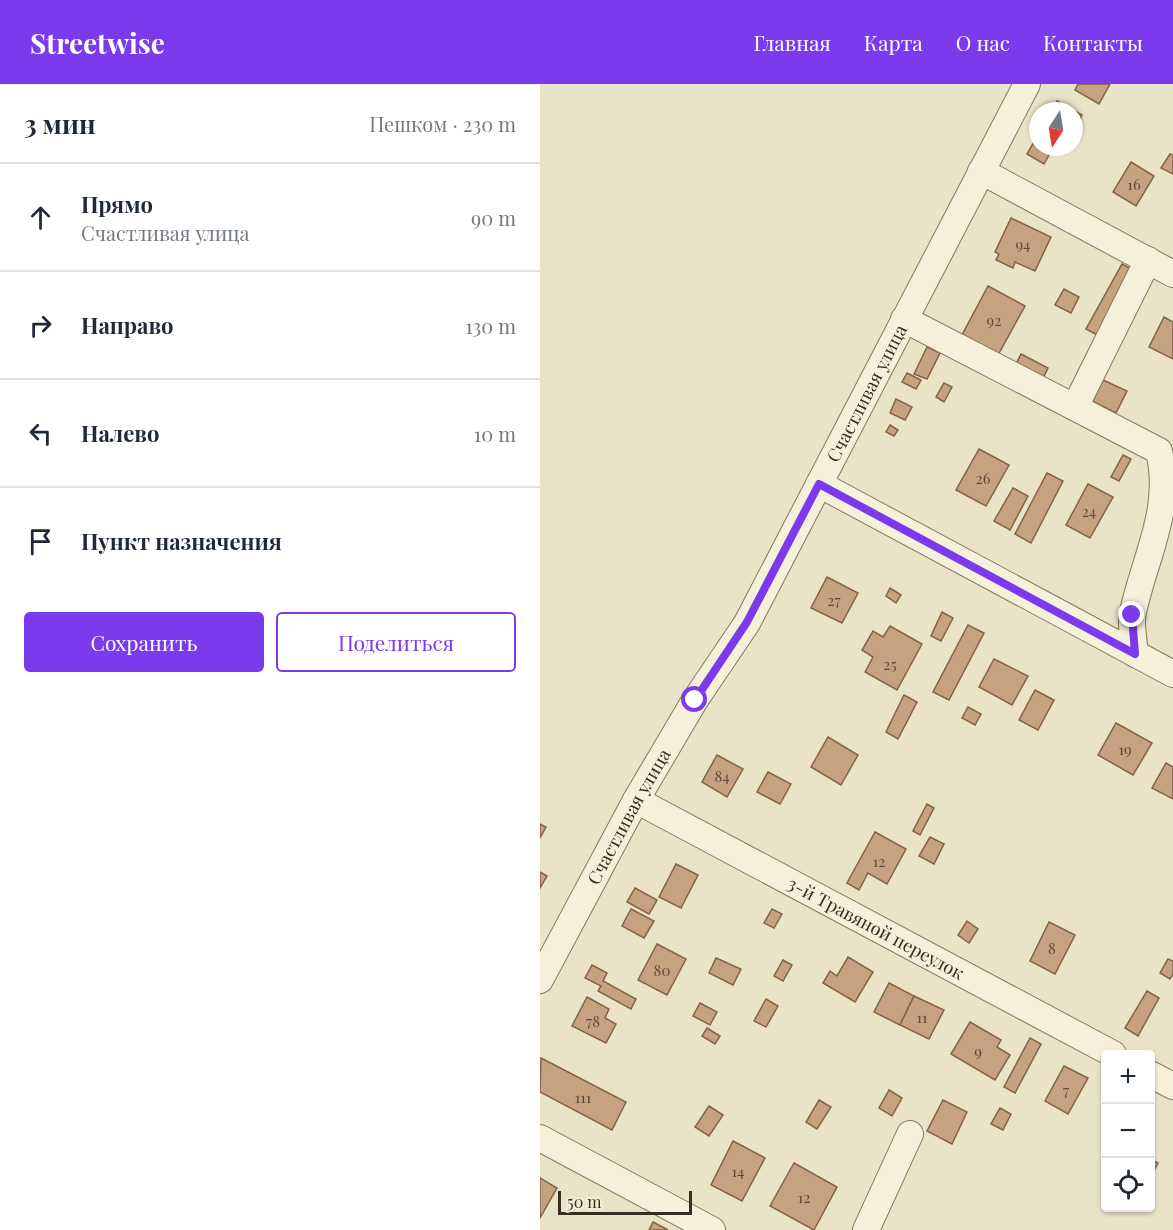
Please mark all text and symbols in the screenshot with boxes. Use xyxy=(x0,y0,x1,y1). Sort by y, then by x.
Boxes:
text: Streetwise xyxy=(30,24,165,61)
text: Главная xyxy=(753,28,831,56)
text: Карта xyxy=(864,28,923,56)
text: О нас xyxy=(956,28,1010,56)
text: Контакты xyxy=(1043,28,1143,56)
north arrow xyxy=(1029,102,1083,156)
text: 3 мин xyxy=(24,106,96,141)
text: Пешком · 230 m xyxy=(369,110,516,137)
house number: 16 xyxy=(1127,174,1141,194)
text: Прямо xyxy=(81,189,153,219)
icon: ahead xyxy=(24,201,57,234)
text: 90 m xyxy=(471,204,516,231)
text: Счастливая улица xyxy=(81,219,250,246)
house number: 94 xyxy=(1015,234,1031,254)
icon: right xyxy=(24,309,57,342)
text: Направо xyxy=(81,310,174,340)
house number: 92 xyxy=(987,310,1001,330)
text: 130 m xyxy=(465,312,516,339)
street label: Счастливая улица xyxy=(821,320,912,466)
icon: left xyxy=(24,417,57,450)
text: Налево xyxy=(81,418,159,448)
text: 10 m xyxy=(474,420,516,447)
house number: 26 xyxy=(976,468,991,488)
house number: 24 xyxy=(1082,501,1096,521)
icon: arrive xyxy=(24,525,57,558)
text: Пункт назначения xyxy=(81,526,282,556)
house number: 27 xyxy=(827,590,841,610)
route end xyxy=(1118,601,1144,627)
button: Сохранить xyxy=(24,612,264,672)
button: Поделиться xyxy=(276,612,516,672)
house number: 25 xyxy=(883,654,897,674)
route start xyxy=(681,686,707,712)
house number: 19 xyxy=(1118,739,1132,759)
street label: Счастливая улица xyxy=(581,744,676,888)
house number: 84 xyxy=(714,766,730,786)
house number: 12 xyxy=(873,851,885,871)
street label: 3-й Травяной переулок xyxy=(784,871,969,985)
house number: 8 xyxy=(1048,938,1056,958)
house number: 80 xyxy=(654,960,670,980)
house number: 11 xyxy=(916,1007,928,1027)
house number: 78 xyxy=(586,1011,600,1031)
house number: 9 xyxy=(974,1041,982,1061)
map controls xyxy=(1101,1050,1155,1212)
button: + xyxy=(1101,1050,1155,1104)
house number: 7 xyxy=(1063,1080,1069,1100)
house number: 111 xyxy=(575,1087,592,1107)
button: − xyxy=(1101,1104,1155,1158)
button: locate xyxy=(1101,1158,1155,1212)
house number: 14 xyxy=(732,1161,744,1181)
house number: 12 xyxy=(798,1187,810,1207)
scale bar xyxy=(558,1188,692,1216)
text: 50 m xyxy=(567,1191,601,1212)

